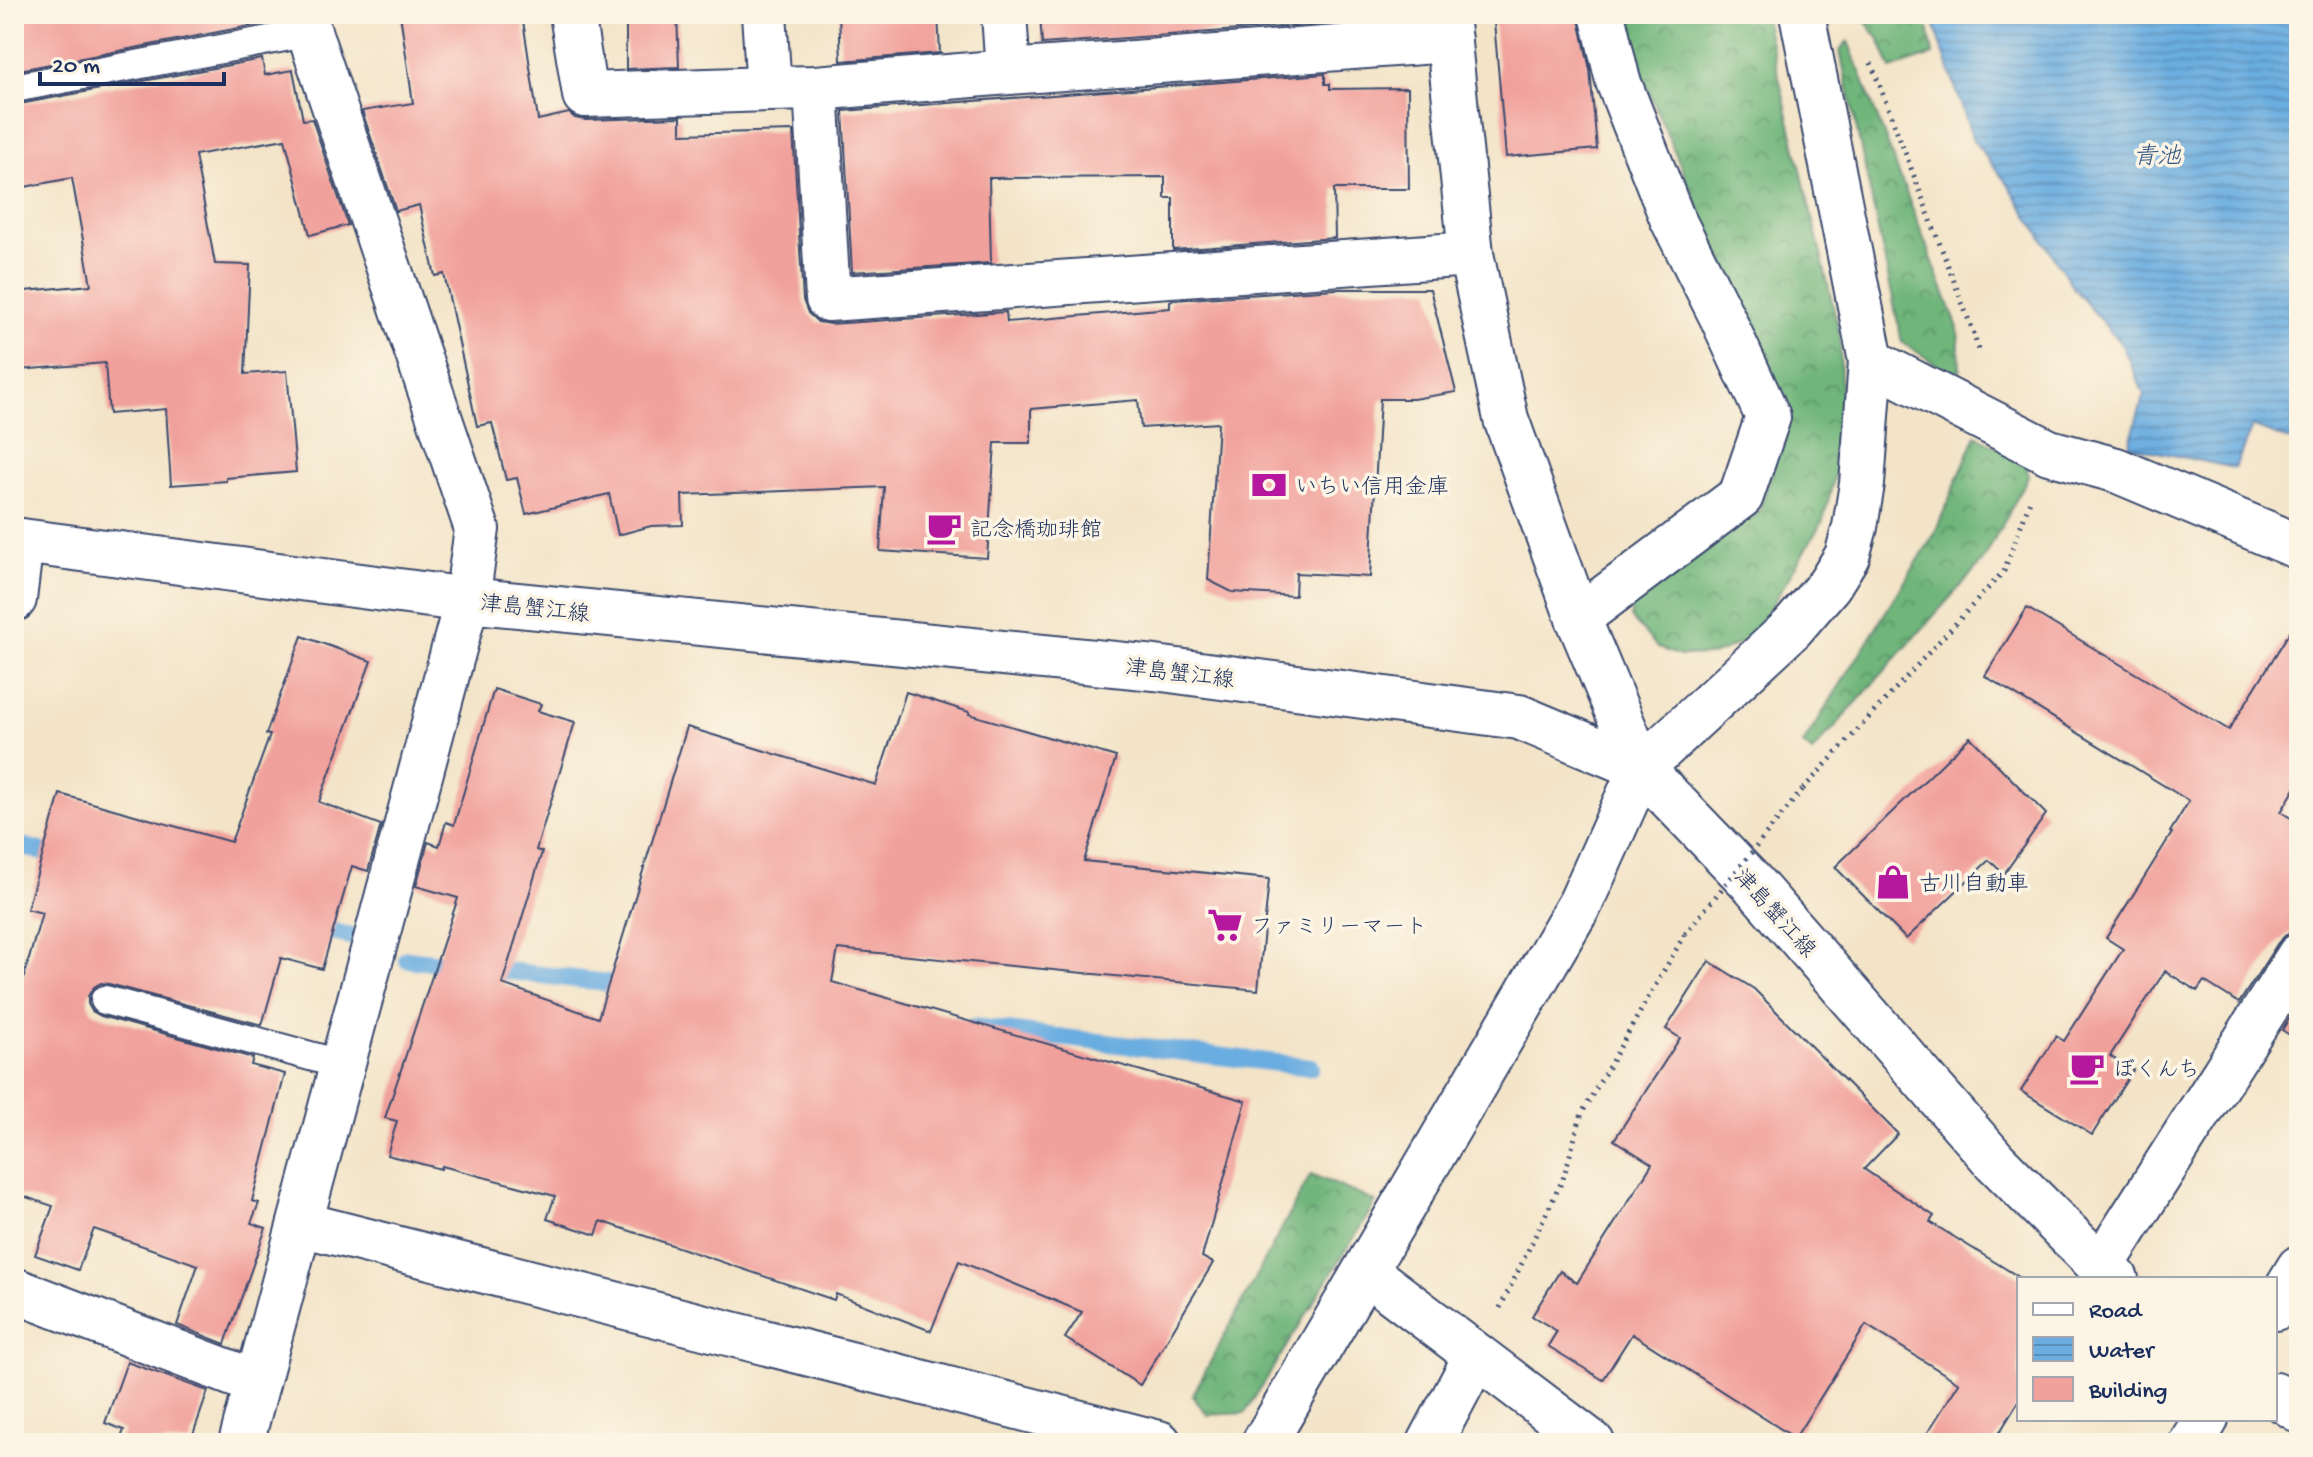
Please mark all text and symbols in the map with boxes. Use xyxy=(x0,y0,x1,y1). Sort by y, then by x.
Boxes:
scale bar xyxy=(40,36,224,86)
text: 20 m xyxy=(52,53,100,82)
water label: 青池 xyxy=(2133,143,2182,173)
bank icon: いちい信用金庫 xyxy=(1250,466,1288,504)
place label: いちい信用金庫 xyxy=(1295,474,1449,502)
cafe icon: 記念橋珈琲館 xyxy=(925,509,963,547)
place label: 記念橋珈琲館 xyxy=(970,517,1102,545)
street label: 津島蟹江線 xyxy=(479,591,591,630)
street label: 津島蟹江線 xyxy=(1123,655,1236,696)
shop icon: 古川自動車 xyxy=(1874,863,1912,901)
street label: 津島蟹江線 xyxy=(1727,864,1820,964)
place label: 古川自動車 xyxy=(1919,871,2029,899)
supermarket icon: ファミリーマート xyxy=(1206,906,1244,944)
place label: ファミリーマート xyxy=(1251,916,1427,942)
cafe icon: ぼくんち xyxy=(2068,1049,2106,1087)
place label: ぼくんち xyxy=(2113,1058,2200,1085)
legend xyxy=(2017,1277,2277,1421)
text: Road xyxy=(2089,1298,2143,1327)
text: Water xyxy=(2089,1338,2156,1367)
text: Building xyxy=(2088,1378,2167,1407)

